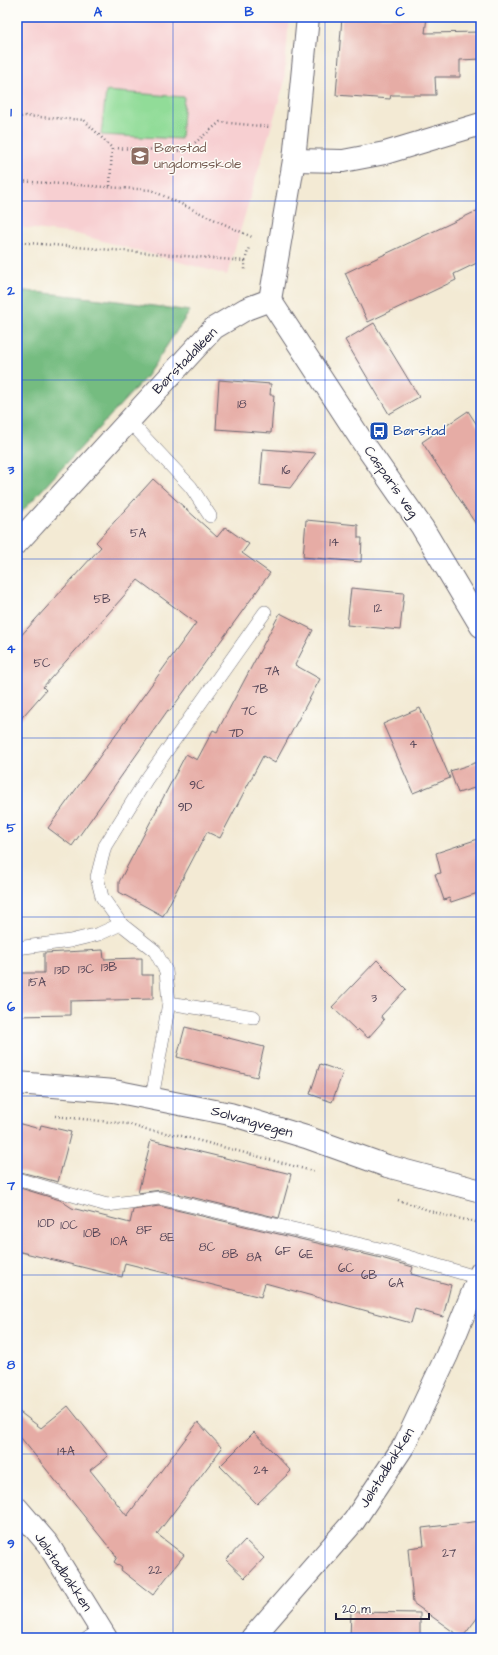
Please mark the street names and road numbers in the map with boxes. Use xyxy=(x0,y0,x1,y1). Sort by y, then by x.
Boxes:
street label: Børstadalléen xyxy=(148,323,222,399)
street label: Casparis veg xyxy=(359,442,423,522)
street label: Solvangvegen xyxy=(209,1101,295,1143)
street label: Jølstadbakken xyxy=(354,1424,420,1512)
street label: Jølstadbakken xyxy=(29,1529,97,1615)

